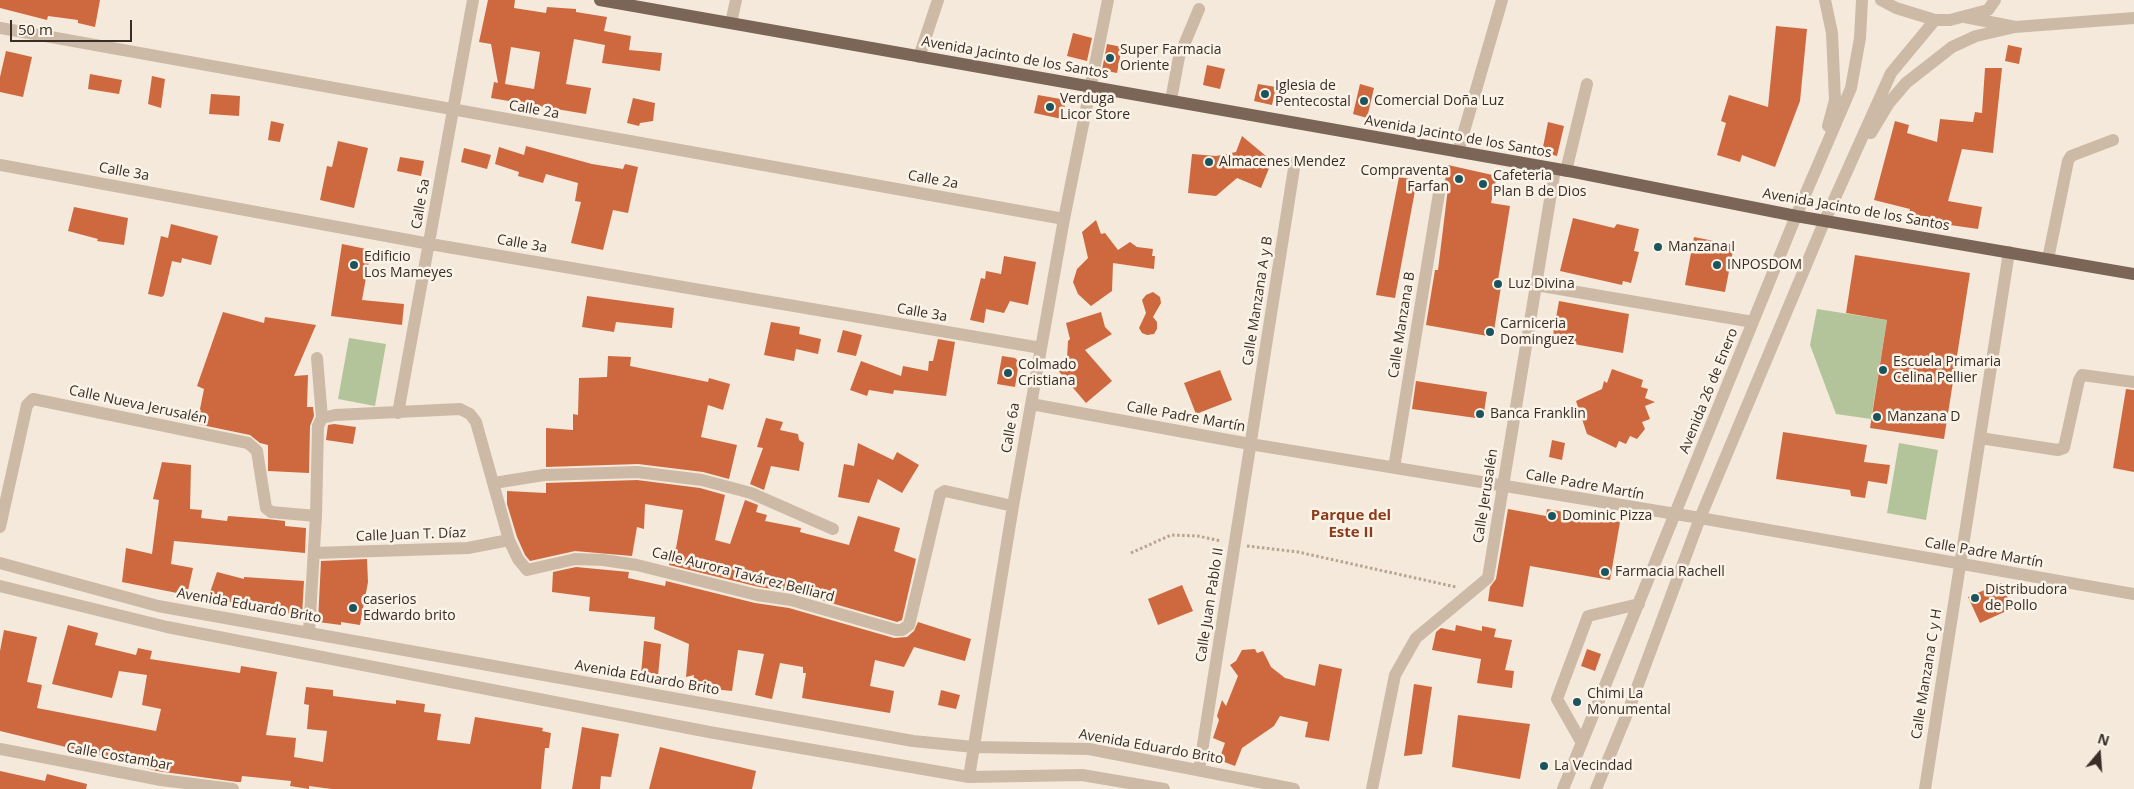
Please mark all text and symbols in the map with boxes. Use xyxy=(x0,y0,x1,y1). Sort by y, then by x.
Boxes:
scale bar xyxy=(12,10,135,42)
text: 50 m xyxy=(18,19,53,39)
street label: Avenida Jacinto de los Santos xyxy=(920,33,1110,83)
place label: Super Farmacia Oriente xyxy=(1120,42,1222,74)
marker: Super Farmacia Oriente xyxy=(1104,52,1116,64)
place label: Iglesia de Pentecostal xyxy=(1275,78,1351,110)
marker: Iglesia de Pentecostal xyxy=(1259,88,1271,100)
place label: Verduga Licor Store xyxy=(1060,91,1130,124)
place label: Comercial Doña Luz xyxy=(1374,93,1504,109)
marker: Comercial Doña Luz xyxy=(1358,95,1370,107)
street label: Calle 2a xyxy=(507,97,561,123)
marker: Verduga Licor Store xyxy=(1044,101,1056,113)
street label: Avenida Jacinto de los Santos xyxy=(1363,112,1553,162)
place label: Almacenes Mendez xyxy=(1219,154,1345,170)
marker: Almacenes Mendez xyxy=(1203,156,1215,168)
street label: Calle 3a xyxy=(97,159,151,185)
place label: Compraventa Farfan xyxy=(1361,163,1449,196)
street label: Calle 2a xyxy=(906,167,960,193)
place label: Cafeteria Plan B de Dios xyxy=(1493,168,1586,200)
marker: Compraventa Farfan xyxy=(1453,173,1465,185)
street label: Calle 5a xyxy=(408,177,434,231)
marker: Cafeteria Plan B de Dios xyxy=(1477,178,1489,190)
street label: Avenida Jacinto de los Santos xyxy=(1761,185,1951,235)
street label: Calle 3a xyxy=(495,231,549,257)
street label: Calle Manzana A y B xyxy=(1239,235,1277,367)
place label: Manzana I xyxy=(1668,239,1735,255)
marker: Manzana I xyxy=(1652,241,1664,253)
place label: Edificio Los Mameyes xyxy=(364,249,453,282)
place label: INPOSDOM xyxy=(1727,257,1802,273)
marker: Edificio Los Mameyes xyxy=(348,259,360,271)
marker: INPOSDOM xyxy=(1711,259,1723,271)
street label: Calle Manzana B xyxy=(1385,271,1419,379)
place label: Luz Divina xyxy=(1508,276,1575,292)
marker: Luz Divina xyxy=(1492,278,1504,290)
street label: Calle 3a xyxy=(895,300,949,326)
place label: Carniceria Dominguez xyxy=(1500,316,1574,348)
marker: Carniceria Dominguez xyxy=(1484,326,1496,338)
street label: Avenida 26 de Enero xyxy=(1676,326,1742,456)
place label: Escuela Primaria Celina Pellier xyxy=(1893,354,2001,387)
place label: Colmado Cristiana xyxy=(1018,357,1077,390)
marker: Escuela Primaria Celina Pellier xyxy=(1877,364,1889,376)
marker: Colmado Cristiana xyxy=(1002,367,1014,379)
street label: Calle Nueva Jerusalén xyxy=(67,382,209,428)
street label: Calle Padre Martín xyxy=(1125,398,1247,436)
street label: Calle 6a xyxy=(998,401,1024,455)
place label: Banca Franklin xyxy=(1490,406,1586,422)
marker: Banca Franklin xyxy=(1474,408,1486,420)
place label: Manzana D xyxy=(1887,409,1960,425)
marker: Manzana D xyxy=(1871,411,1883,423)
street label: Calle Jerusalén xyxy=(1470,448,1502,544)
street label: Calle Padre Martín xyxy=(1524,466,1646,504)
district label: Parque del Este II xyxy=(1311,507,1391,542)
place label: Dominic Pizza xyxy=(1562,508,1652,524)
marker: Dominic Pizza xyxy=(1546,510,1558,522)
street label: Calle Juan T. Díaz xyxy=(355,525,467,545)
street label: Calle Padre Martín xyxy=(1923,534,2045,572)
street label: Calle Aurora Tavárez Belliard xyxy=(650,544,836,606)
street label: Calle Juan Pablo II xyxy=(1193,547,1227,663)
place label: Farmacia Rachell xyxy=(1615,564,1725,580)
marker: Farmacia Rachell xyxy=(1599,566,1611,578)
place label: Distribudora de Pollo xyxy=(1985,582,2067,614)
street label: Avenida Eduardo Brito xyxy=(175,585,323,627)
place label: caserios Edwardo brito xyxy=(363,592,456,624)
marker: Distribudora de Pollo xyxy=(1969,592,1981,604)
marker: caserios Edwardo brito xyxy=(347,602,359,614)
street label: Calle Manzana C y H xyxy=(1908,608,1946,740)
street label: Avenida Eduardo Brito xyxy=(573,657,721,699)
place label: Chimi La Monumental xyxy=(1587,686,1671,719)
marker: Chimi La Monumental xyxy=(1571,696,1583,708)
street label: Avenida Eduardo Brito xyxy=(1077,726,1225,768)
text: N xyxy=(2095,728,2112,750)
north arrow xyxy=(2074,729,2124,779)
street label: Calle Costambar xyxy=(65,739,173,775)
place label: La Vecindad xyxy=(1554,758,1633,774)
marker: La Vecindad xyxy=(1538,760,1550,772)

